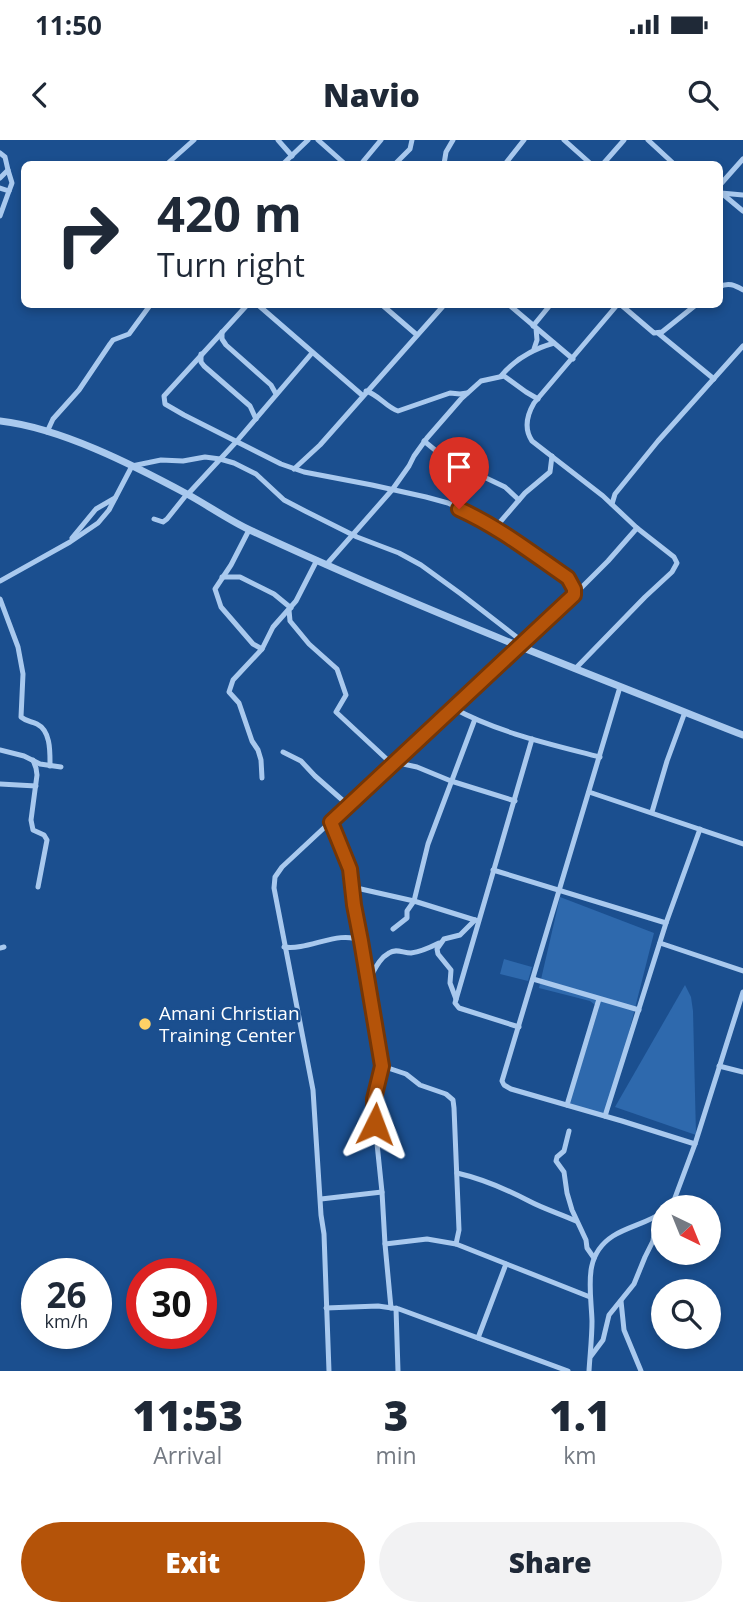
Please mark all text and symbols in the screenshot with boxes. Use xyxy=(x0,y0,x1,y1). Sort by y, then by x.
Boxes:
text: 11:50 xyxy=(35,7,102,43)
text: Navio xyxy=(323,73,420,116)
icon: back xyxy=(21,76,59,114)
icon: search xyxy=(684,76,722,114)
text: 420 m xyxy=(157,180,302,246)
icon: right xyxy=(42,189,133,280)
text: Turn right xyxy=(157,243,305,286)
pin xyxy=(429,437,489,509)
icon: arrive xyxy=(440,448,478,486)
place label: Amani Christian Training Center xyxy=(159,1000,300,1048)
marker: Amani Christian Training Center xyxy=(137,1016,153,1032)
position arrow xyxy=(338,1087,412,1161)
north arrow xyxy=(651,1195,721,1265)
map controls xyxy=(651,1195,721,1349)
speed limit sign: 30 xyxy=(126,1258,217,1349)
text: 26 xyxy=(46,1271,87,1318)
button: search xyxy=(651,1279,721,1349)
text: km/h xyxy=(45,1309,88,1333)
text: 11:53 xyxy=(132,1386,243,1443)
text: 3 xyxy=(384,1386,408,1443)
text: 1.1 xyxy=(549,1386,611,1443)
text: Arrival xyxy=(153,1439,222,1471)
text: min xyxy=(375,1439,417,1471)
text: km xyxy=(563,1439,597,1471)
button: Exit xyxy=(21,1522,365,1602)
button: Share xyxy=(379,1522,722,1602)

